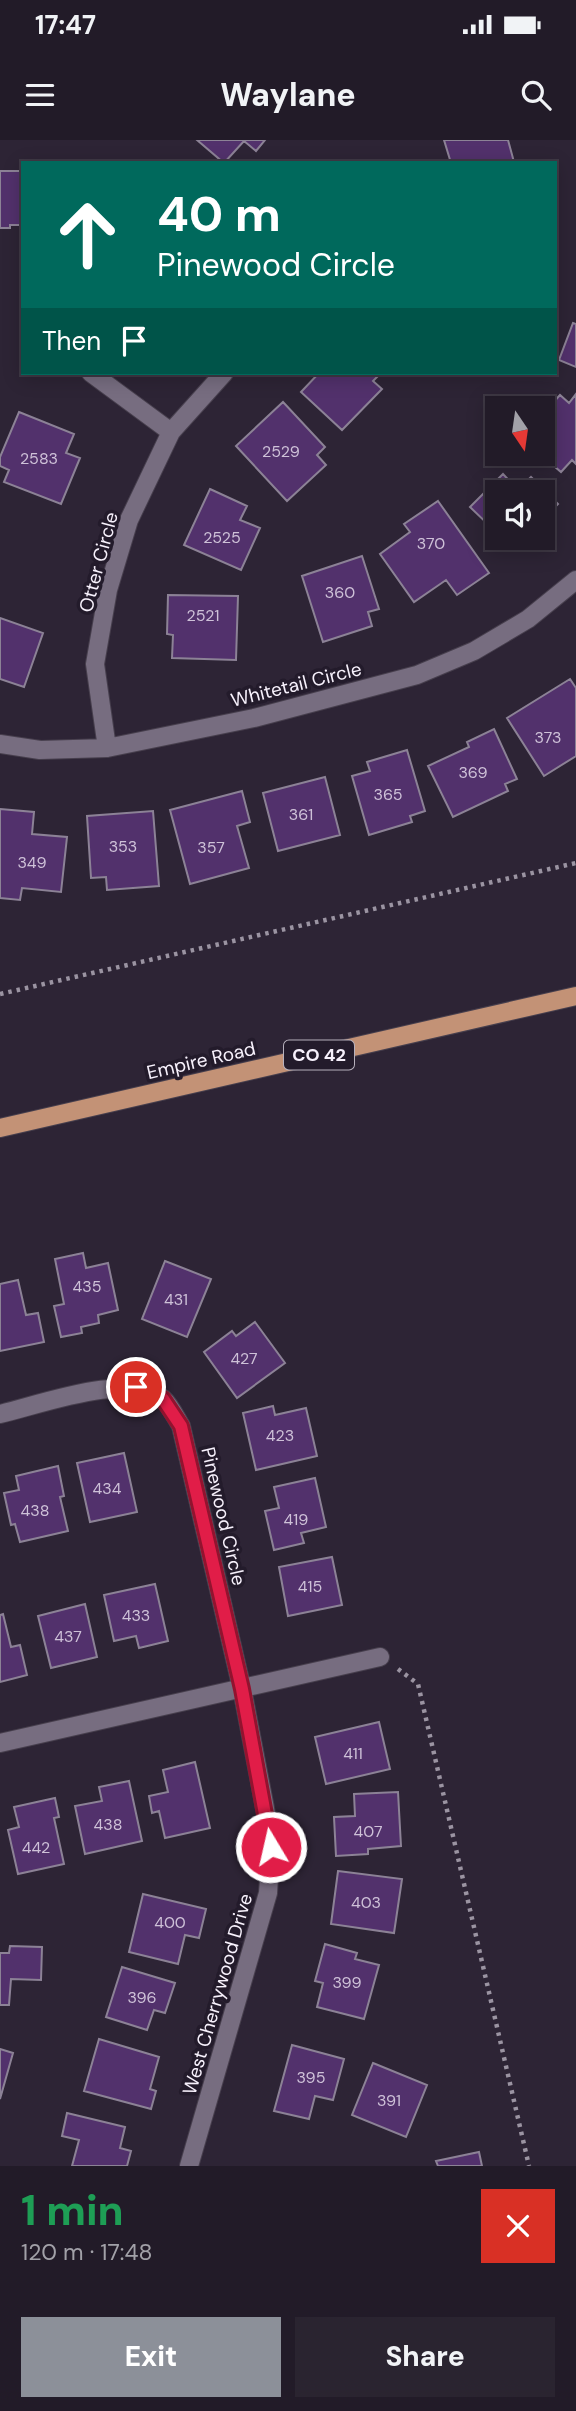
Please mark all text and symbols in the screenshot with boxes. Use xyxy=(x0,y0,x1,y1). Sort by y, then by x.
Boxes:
text: 17:47 xyxy=(35,8,96,42)
text: Waylane xyxy=(220,74,356,116)
icon: menu xyxy=(21,76,59,114)
icon: search xyxy=(517,76,555,114)
text: 40 m xyxy=(157,182,281,246)
icon: ahead xyxy=(42,189,133,280)
text: Pinewood Circle xyxy=(157,244,395,286)
icon: arrive xyxy=(115,322,153,360)
text: Then xyxy=(42,324,101,358)
north arrow xyxy=(485,396,555,466)
map controls xyxy=(485,396,555,550)
house number: 2529 xyxy=(262,441,300,462)
house number: 2583 xyxy=(20,448,58,469)
button: sound xyxy=(485,480,555,550)
street label: Otter Circle xyxy=(73,509,124,615)
house number: 2525 xyxy=(203,527,241,548)
house number: 370 xyxy=(417,533,445,554)
house number: 360 xyxy=(325,582,355,603)
house number: 2521 xyxy=(187,605,219,626)
street label: Whitetail Circle xyxy=(228,656,364,713)
house number: 373 xyxy=(535,727,561,748)
house number: 369 xyxy=(458,762,488,783)
house number: 365 xyxy=(374,784,402,805)
house number: 361 xyxy=(289,804,313,825)
house number: 353 xyxy=(109,836,137,857)
house number: 357 xyxy=(197,837,225,858)
house number: 349 xyxy=(17,852,47,873)
street label: Empire Road xyxy=(144,1036,258,1085)
road number: CO 42 xyxy=(284,1040,354,1070)
house number: 435 xyxy=(73,1276,101,1297)
house number: 431 xyxy=(164,1289,188,1310)
house number: 427 xyxy=(230,1348,258,1369)
pin xyxy=(106,1357,166,1417)
icon: arrive xyxy=(117,1368,155,1406)
house number: 423 xyxy=(266,1425,294,1446)
street label: Pinewood Circle xyxy=(195,1444,252,1588)
house number: 434 xyxy=(93,1478,122,1499)
house number: 438 xyxy=(21,1500,49,1521)
house number: 419 xyxy=(284,1509,308,1530)
house number: 415 xyxy=(298,1576,322,1597)
house number: 433 xyxy=(122,1605,150,1626)
house number: 437 xyxy=(54,1626,82,1647)
house number: 411 xyxy=(343,1743,363,1764)
position arrow xyxy=(234,1810,308,1884)
house number: 438 xyxy=(94,1814,122,1835)
house number: 407 xyxy=(354,1821,382,1842)
house number: 442 xyxy=(22,1837,50,1858)
street label: West Cherrywood Drive xyxy=(177,1891,258,2098)
house number: 403 xyxy=(351,1892,381,1913)
house number: 400 xyxy=(154,1912,186,1933)
house number: 399 xyxy=(332,1972,362,1993)
house number: 396 xyxy=(127,1987,157,2008)
house number: 395 xyxy=(297,2067,325,2088)
house number: 391 xyxy=(377,2090,401,2111)
text: 1 min xyxy=(21,2183,124,2238)
button: close xyxy=(481,2189,555,2263)
text: 120 m · 17:48 xyxy=(21,2237,152,2267)
button: Exit xyxy=(21,2317,281,2397)
button: Share xyxy=(295,2317,555,2397)

